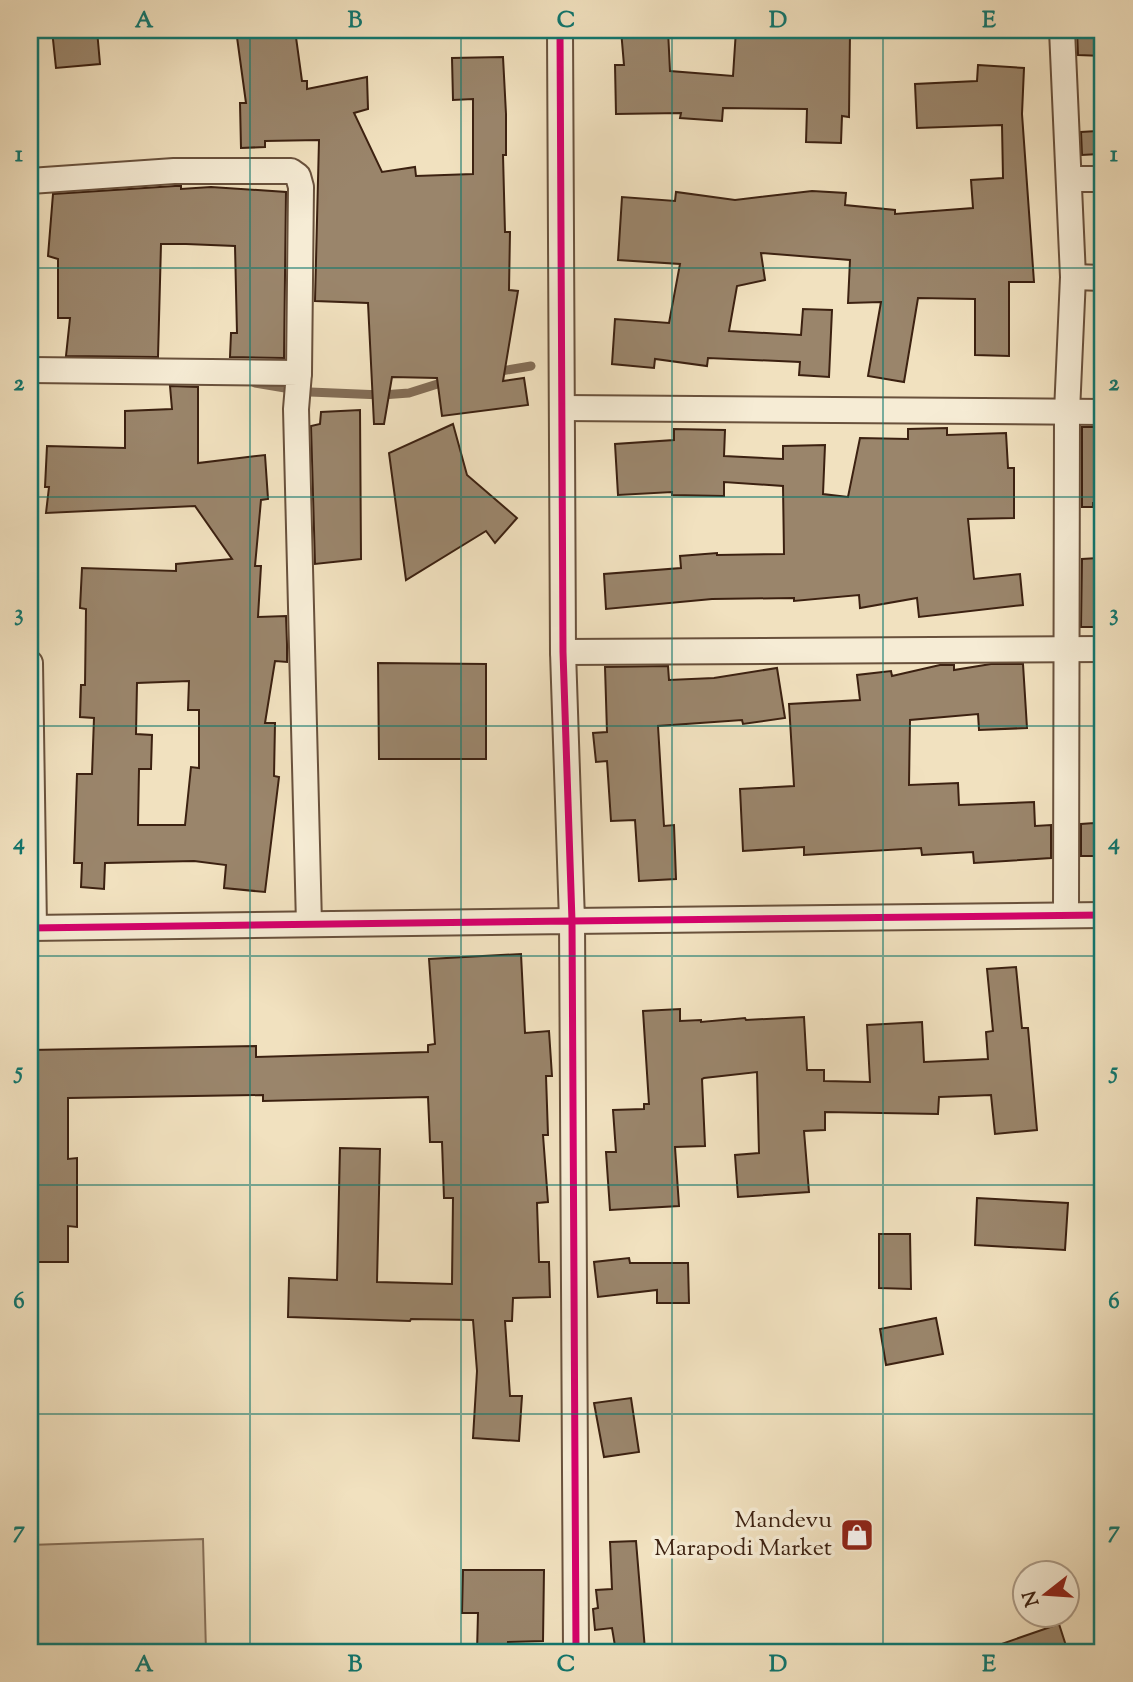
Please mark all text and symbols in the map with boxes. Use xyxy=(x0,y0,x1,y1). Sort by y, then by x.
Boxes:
text: A xyxy=(135,5,154,38)
text: B xyxy=(348,5,363,38)
text: C xyxy=(557,5,575,38)
text: D xyxy=(769,5,787,38)
text: E xyxy=(982,5,996,38)
text: 1 xyxy=(15,139,23,172)
text: 1 xyxy=(1110,139,1118,172)
text: 2 xyxy=(14,368,25,401)
text: 2 xyxy=(1109,368,1120,401)
text: 3 xyxy=(14,598,24,631)
text: 3 xyxy=(1109,598,1119,631)
text: 4 xyxy=(12,827,25,860)
text: 4 xyxy=(1107,827,1120,860)
text: 5 xyxy=(13,1056,23,1089)
text: 5 xyxy=(1108,1056,1118,1089)
text: 6 xyxy=(13,1286,25,1319)
text: 6 xyxy=(1108,1286,1120,1319)
place label: Mandevu Marapodi Market xyxy=(654,1504,832,1566)
text: 7 xyxy=(13,1515,25,1548)
text: 7 xyxy=(1108,1515,1120,1548)
shop icon: Mandevu Marapodi Market xyxy=(838,1516,876,1554)
north arrow xyxy=(1010,1560,1080,1630)
text: N xyxy=(1017,1587,1047,1609)
text: A xyxy=(135,1649,154,1682)
text: B xyxy=(348,1649,363,1682)
text: C xyxy=(557,1649,575,1682)
text: D xyxy=(769,1649,787,1682)
text: E xyxy=(982,1649,996,1682)

